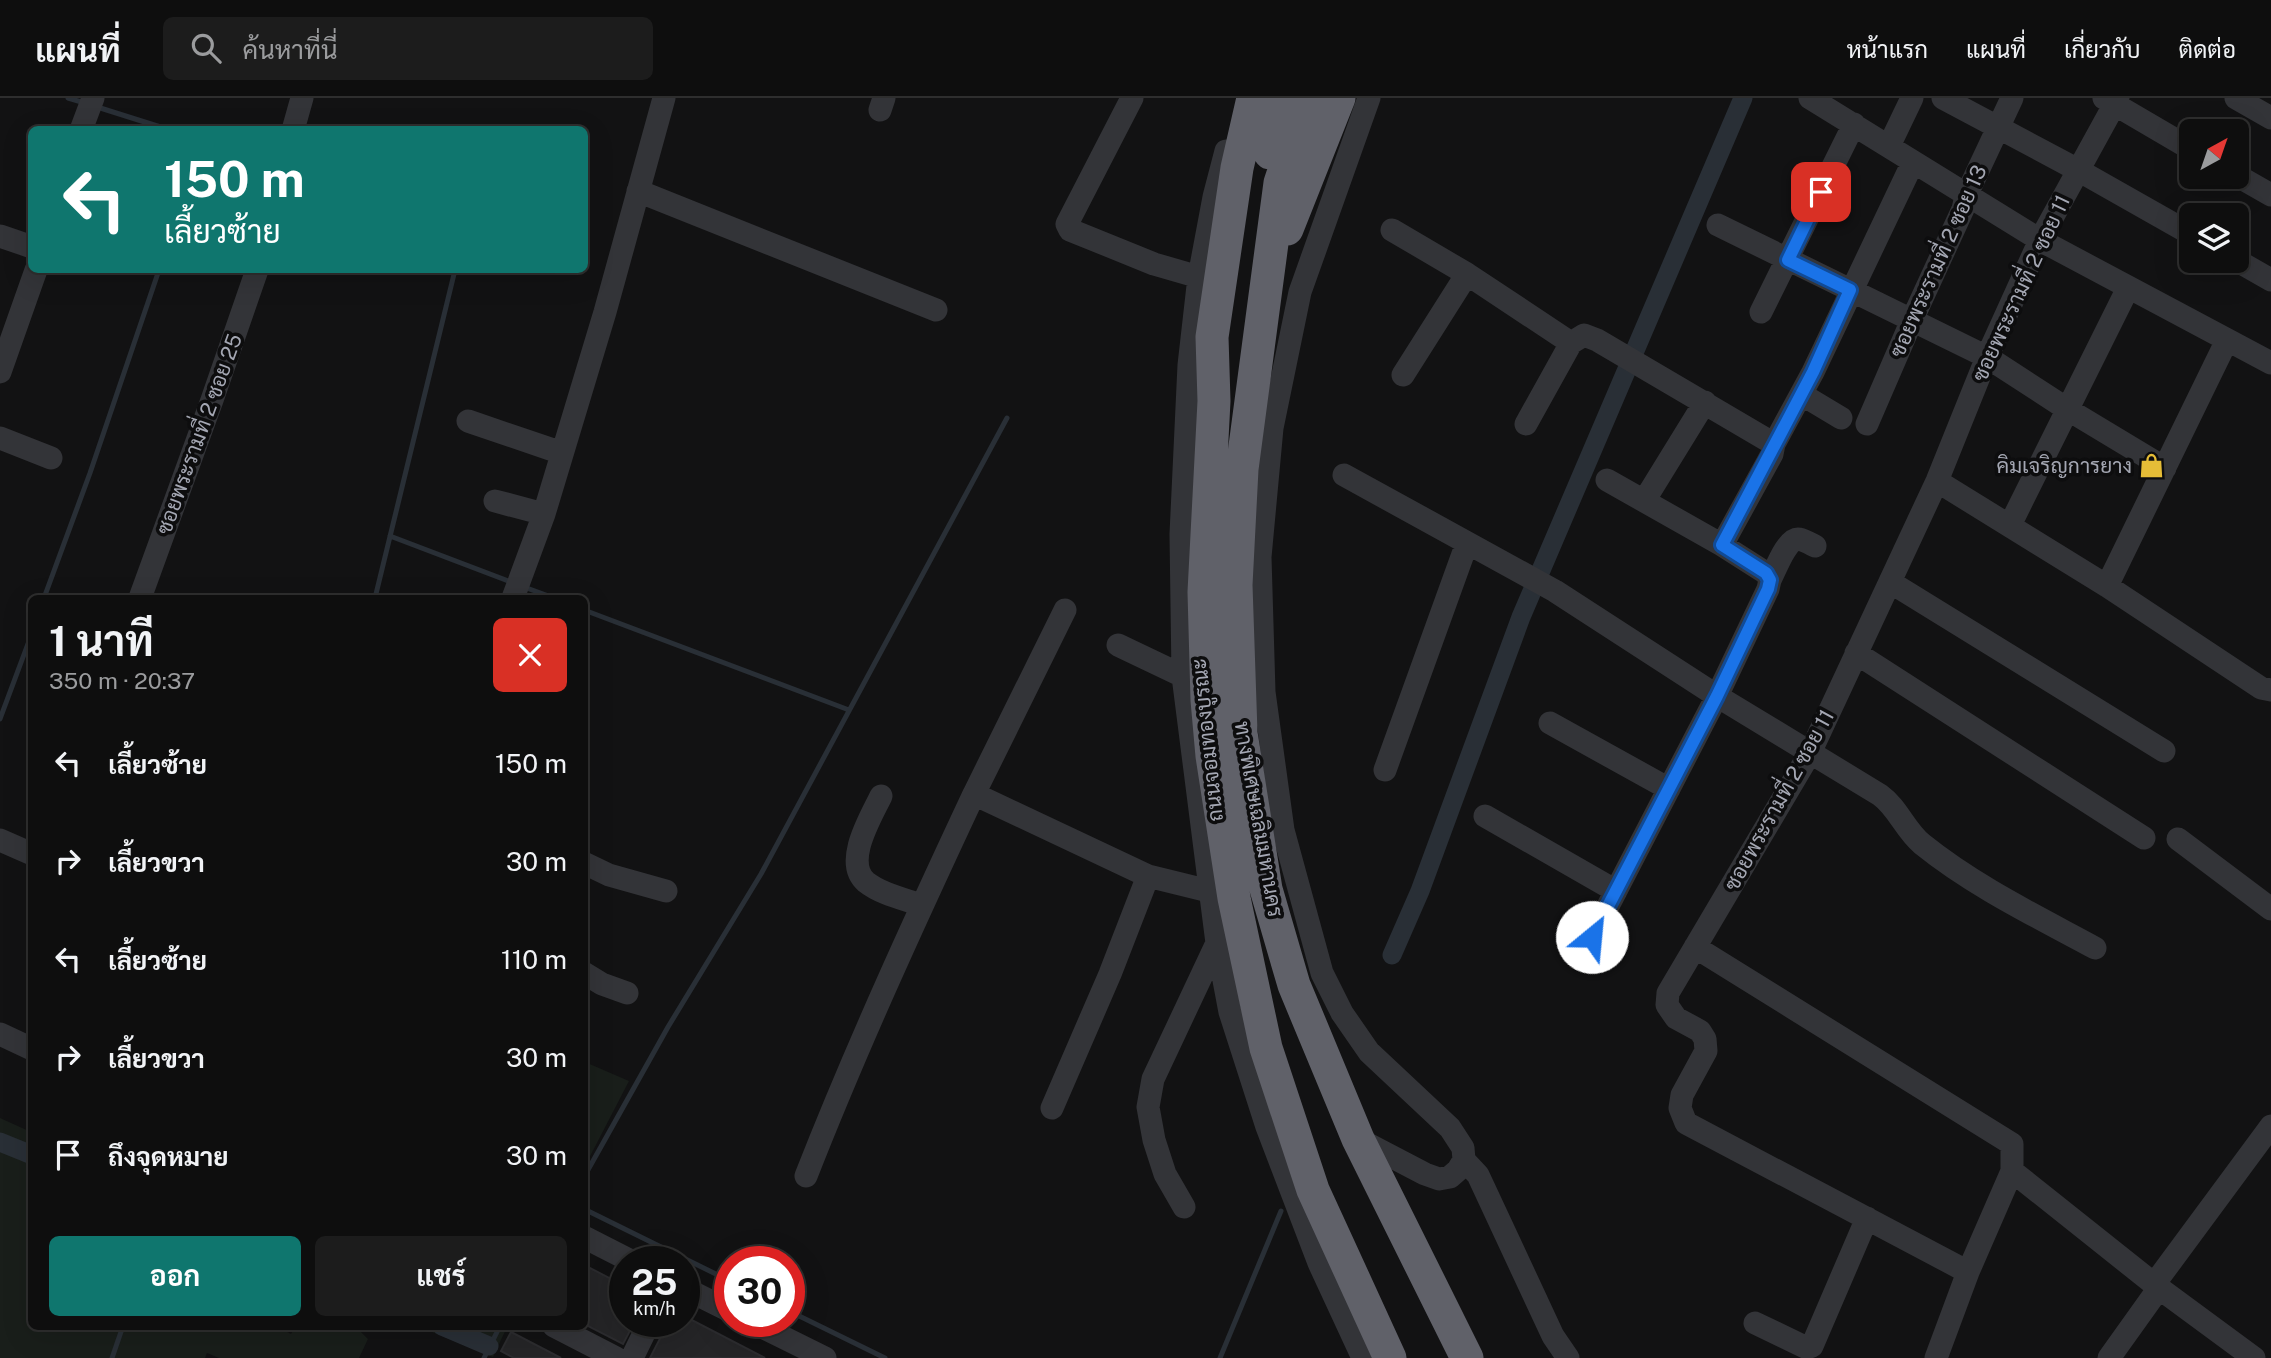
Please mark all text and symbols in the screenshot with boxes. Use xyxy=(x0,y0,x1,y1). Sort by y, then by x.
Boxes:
search box xyxy=(163,17,653,80)
icon: search xyxy=(187,29,225,67)
text: แผนที่ xyxy=(35,31,121,69)
text: ค้นหาที่นี่ xyxy=(243,34,338,65)
text: หน้าแรก xyxy=(1847,35,1928,63)
text: แผนที่ xyxy=(1966,35,2026,63)
text: เกี่ยวกับ xyxy=(2064,35,2141,63)
text: ติดต่อ xyxy=(2179,35,2236,63)
north arrow xyxy=(2179,119,2249,189)
map controls xyxy=(2179,119,2249,273)
text: 150 m xyxy=(164,150,305,208)
icon: left xyxy=(49,154,140,245)
street label: ซอยพระรามที่ 2 ซอย 13 xyxy=(1878,158,1992,361)
pin xyxy=(1791,162,1851,222)
icon: arrive xyxy=(1802,173,1840,211)
street label: ซอยพระรามที่ 2 ซอย 11 xyxy=(1960,188,2075,385)
button: layers xyxy=(2179,203,2249,273)
text: เลี้ยวซ้าย xyxy=(164,213,281,250)
street label: ซอยพระรามที่ 2 ซอย 25 xyxy=(144,328,247,538)
shop icon: คิมเจริญการยาง xyxy=(2138,451,2166,479)
place label: คิมเจริญการยาง xyxy=(1996,453,2132,478)
text: 1 นาที xyxy=(49,616,154,665)
button: close xyxy=(493,618,567,692)
street label: ถนนจอมทองบูรณะ xyxy=(1186,657,1231,823)
text: 350 m · 20:37 xyxy=(49,667,195,694)
street label: ซอยพระรามที่ 2 ซอย 11 xyxy=(1713,702,1839,895)
street label: ทางพิเศษเฉลิมมหานคร xyxy=(1229,719,1289,919)
icon: left xyxy=(49,744,87,782)
text: 150 m xyxy=(495,748,567,779)
text: เลี้ยวซ้าย xyxy=(108,749,207,780)
icon: right xyxy=(49,842,87,880)
text: 30 m xyxy=(506,846,567,877)
text: เลี้ยวขวา xyxy=(108,847,205,878)
position arrow xyxy=(1555,900,1629,974)
icon: left xyxy=(49,940,87,978)
text: 110 m xyxy=(501,944,567,975)
text: เลี้ยวซ้าย xyxy=(108,945,207,976)
icon: right xyxy=(49,1038,87,1076)
text: 30 m xyxy=(506,1042,567,1073)
text: เลี้ยวขวา xyxy=(108,1043,205,1074)
icon: arrive xyxy=(49,1136,87,1174)
text: 30 m xyxy=(506,1140,567,1171)
text: ถึงจุดหมาย xyxy=(108,1141,229,1172)
button: ออก xyxy=(49,1236,301,1316)
button: แชร์ xyxy=(315,1236,567,1316)
speed limit sign: 30 xyxy=(714,1246,805,1337)
text: 25 xyxy=(632,1262,677,1303)
text: km/h xyxy=(633,1298,676,1319)

